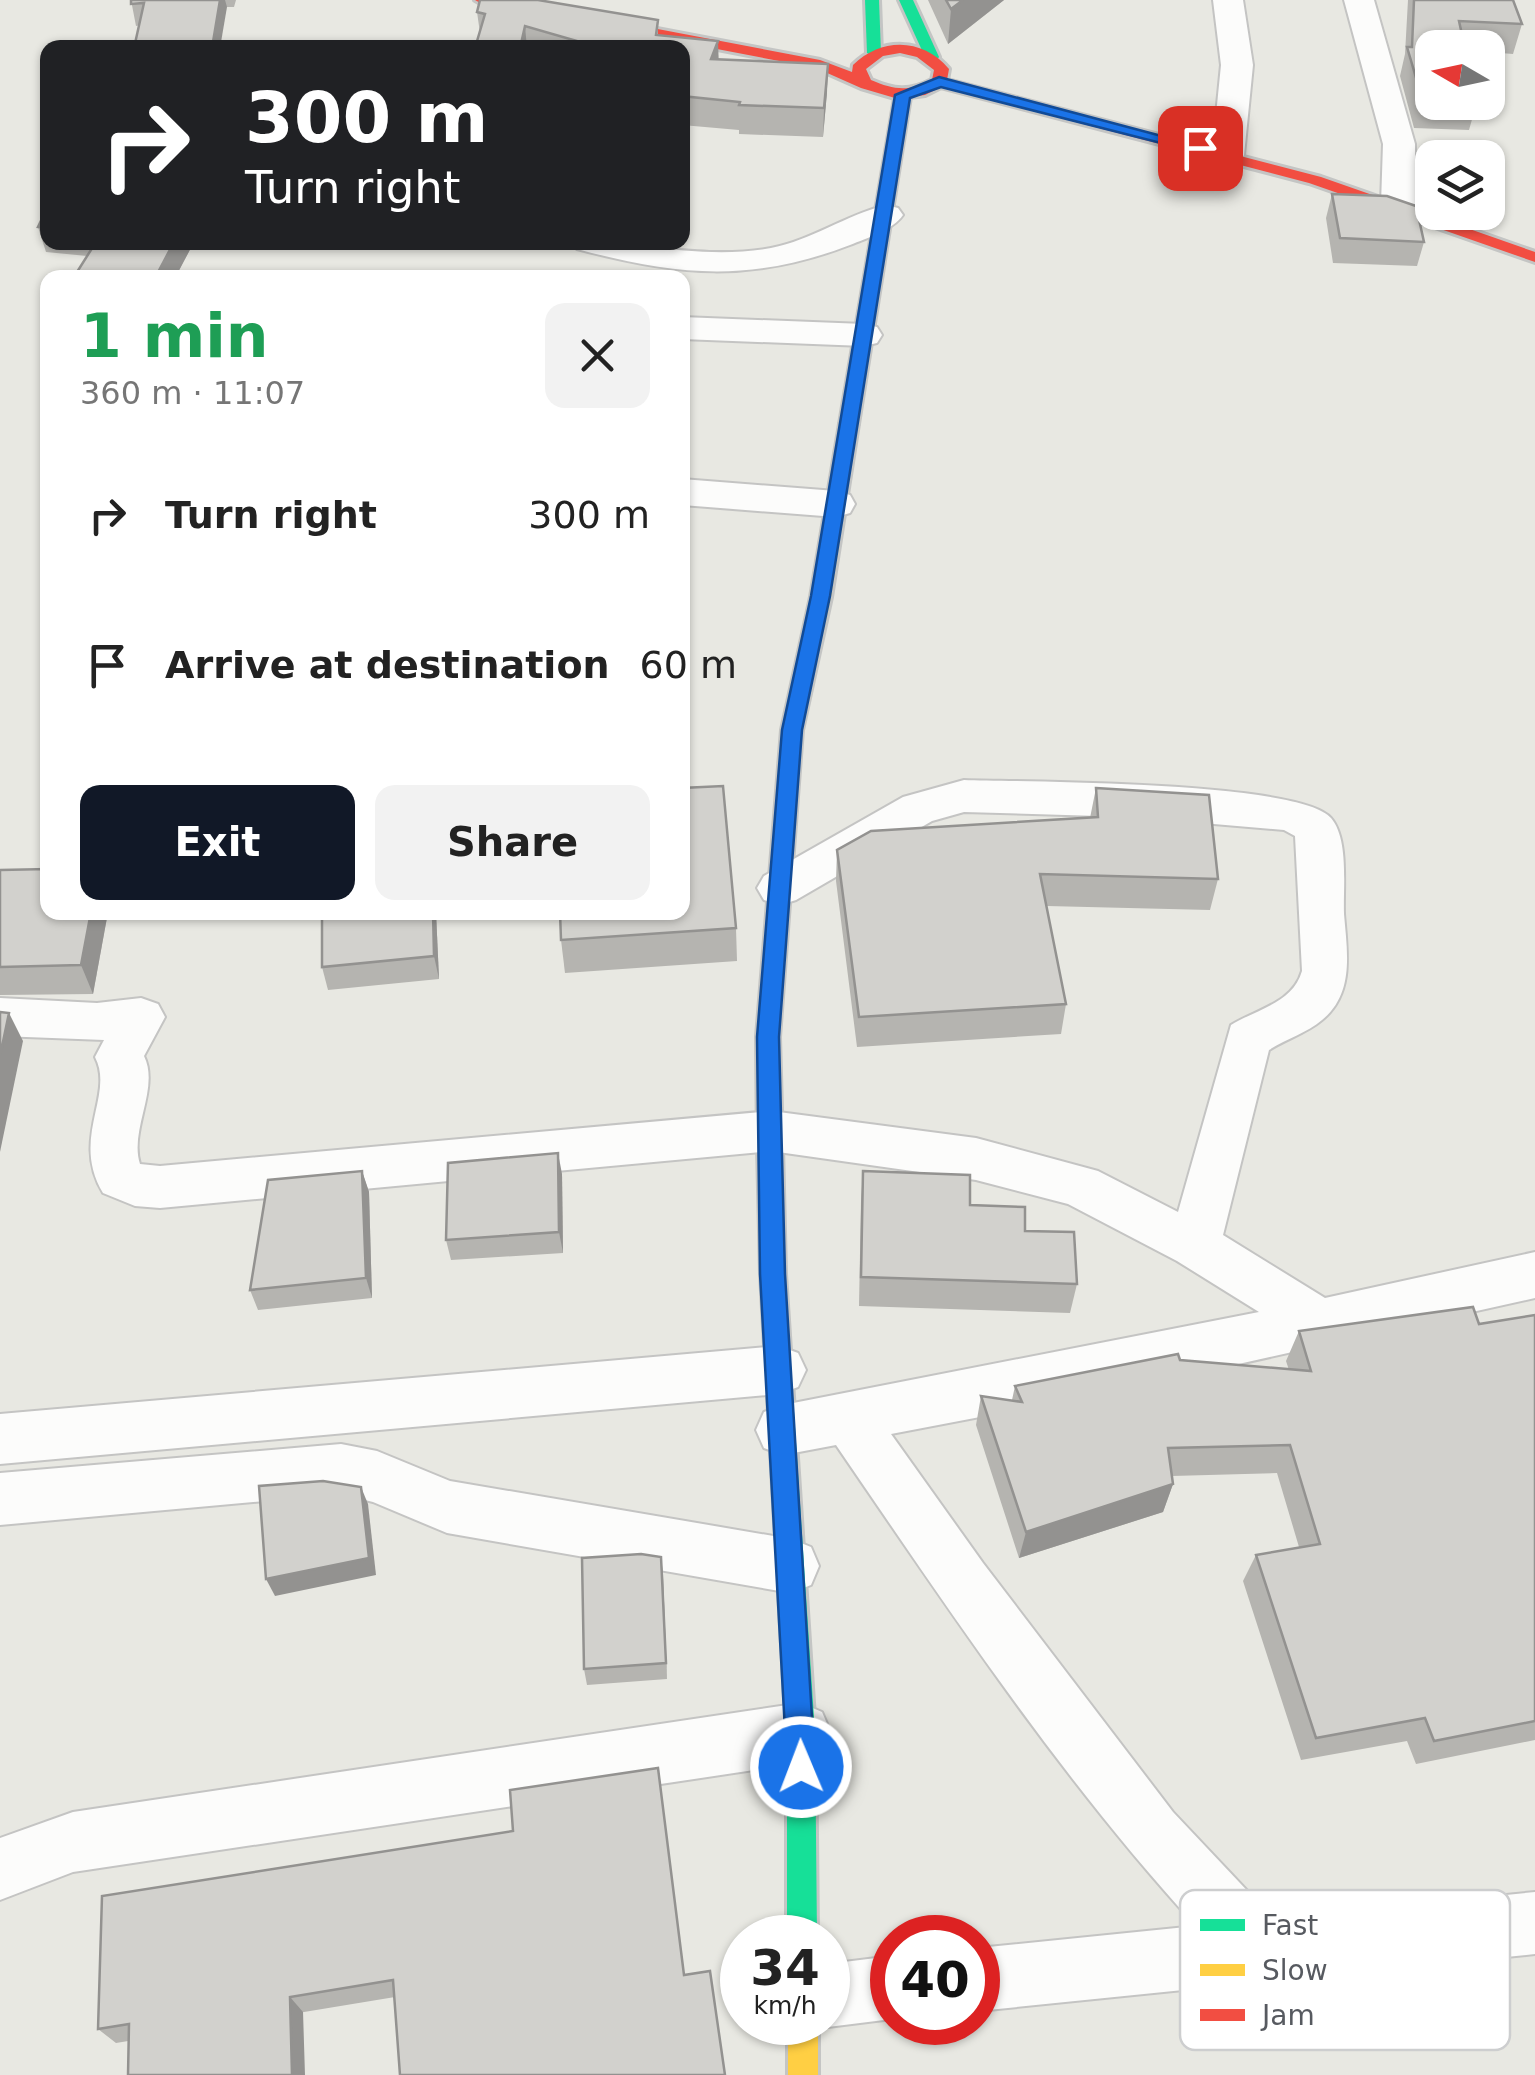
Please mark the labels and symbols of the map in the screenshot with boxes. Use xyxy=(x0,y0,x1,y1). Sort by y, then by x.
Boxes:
north arrow xyxy=(1415,30,1505,120)
pin xyxy=(1158,106,1243,191)
position arrow xyxy=(749,1715,853,1819)
legend xyxy=(1180,1890,1510,2050)
text: Fast xyxy=(1262,1909,1318,1942)
speed limit sign: 40 xyxy=(870,1915,1000,2045)
text: Slow xyxy=(1262,1954,1328,1987)
text: Jam xyxy=(1260,1999,1315,2032)

